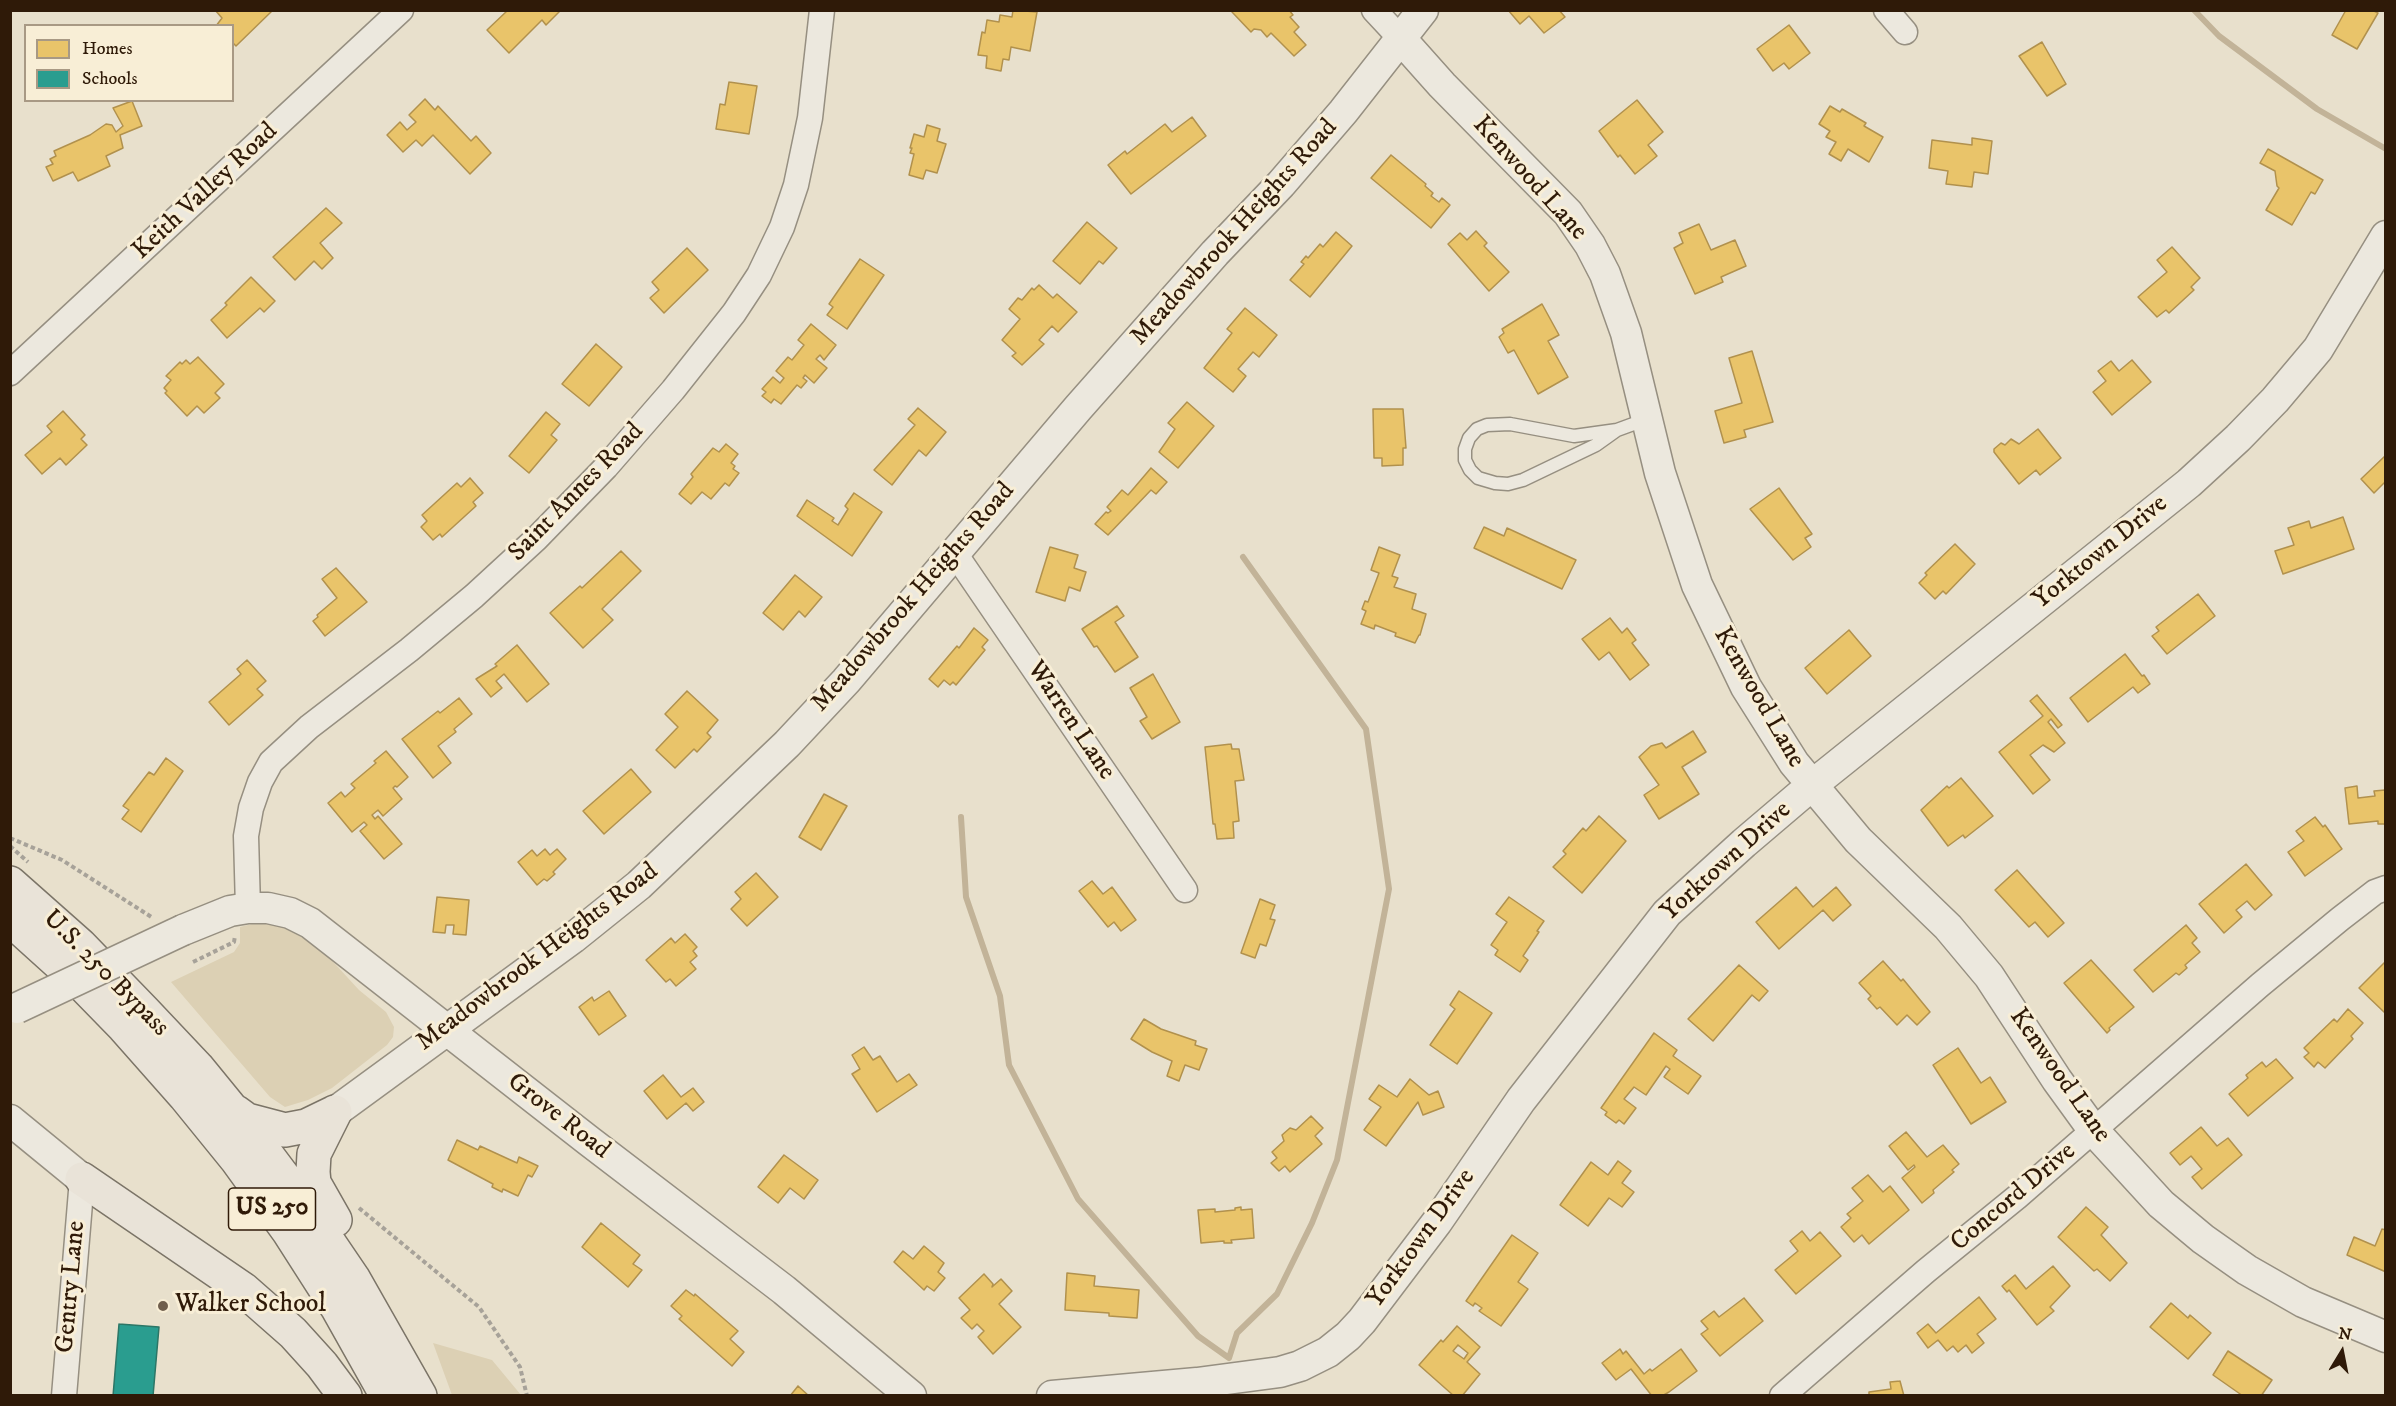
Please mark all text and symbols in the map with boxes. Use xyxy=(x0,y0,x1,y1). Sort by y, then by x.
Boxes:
legend xyxy=(24,24,234,102)
text: Homes xyxy=(82,38,133,60)
text: Schools xyxy=(82,68,137,90)
street label: Kenwood Lane xyxy=(1465,110,1593,248)
street label: Meadowbrook Heights Road xyxy=(1125,113,1345,353)
street label: Keith Valley Road xyxy=(127,117,285,267)
street label: Saint Annes Road xyxy=(503,417,651,569)
street label: Meadowbrook Heights Road xyxy=(806,477,1022,719)
street label: Yorktown Drive xyxy=(2027,489,2175,617)
street label: Kenwood Lane xyxy=(1705,622,1811,774)
street label: Warren Lane xyxy=(1019,656,1121,786)
street label: Yorktown Drive xyxy=(1656,795,1798,929)
street label: Meadowbrook Heights Road xyxy=(411,857,665,1059)
street label: U.S. 250 Bypass xyxy=(35,904,175,1044)
street label: Kenwood Lane xyxy=(2001,1003,2117,1149)
street label: Grove Road xyxy=(500,1067,616,1167)
street label: Concord Drive xyxy=(1945,1137,2083,1259)
street label: Yorktown Drive xyxy=(1361,1163,1483,1315)
road number: US 250 xyxy=(228,1188,316,1230)
street label: Gentry Lane xyxy=(51,1220,93,1354)
place label: Walker School xyxy=(175,1290,326,1322)
marker: Walker School xyxy=(156,1299,170,1313)
north arrow xyxy=(2312,1322,2372,1382)
text: N xyxy=(2337,1323,2353,1345)

